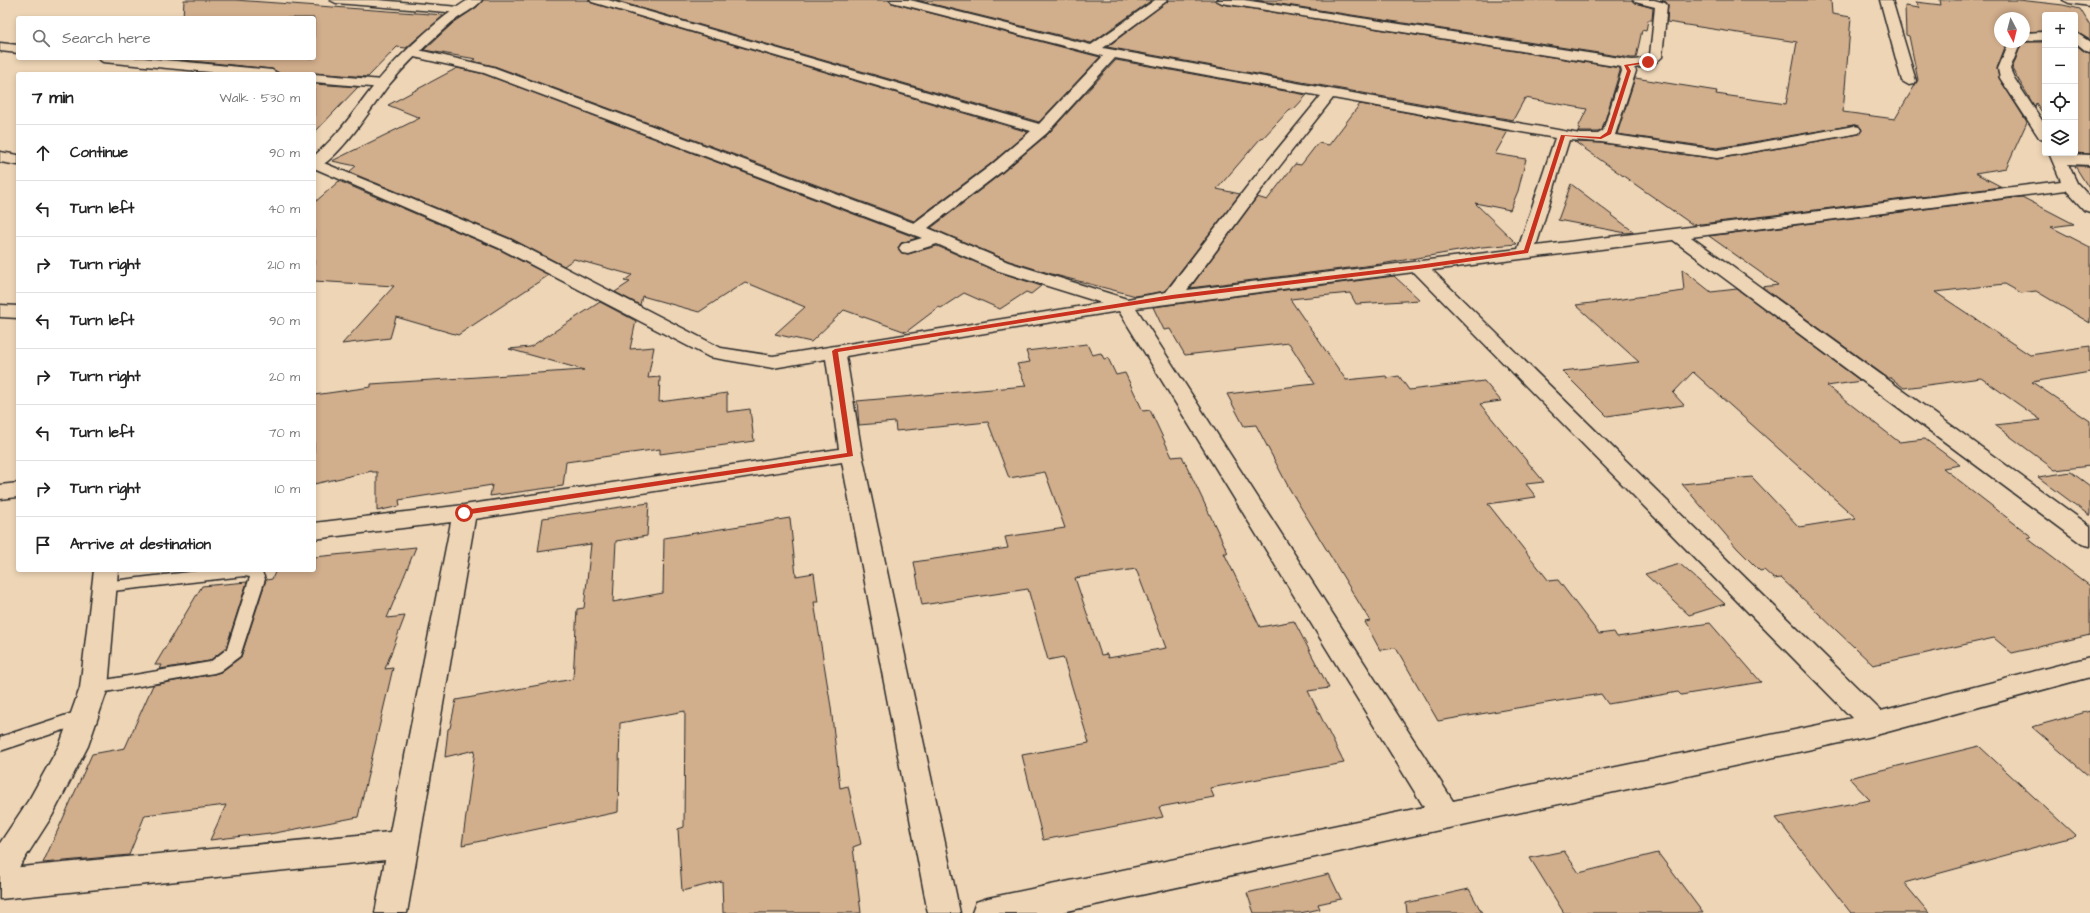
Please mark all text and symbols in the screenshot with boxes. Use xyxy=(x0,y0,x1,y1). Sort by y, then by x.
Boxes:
north arrow xyxy=(1994,12,2030,48)
map controls xyxy=(2042,12,2078,156)
button: + xyxy=(2042,12,2078,48)
search box xyxy=(16,16,316,60)
icon: search xyxy=(30,27,52,49)
text: Search here xyxy=(62,28,151,49)
button: − xyxy=(2042,48,2078,84)
route end xyxy=(1639,53,1657,71)
button: locate xyxy=(2042,84,2078,120)
text: 7 min xyxy=(32,86,74,110)
text: Walk · 530 m xyxy=(220,89,300,107)
button: layers xyxy=(2042,120,2078,156)
icon: ahead xyxy=(32,142,54,164)
text: Continue xyxy=(70,142,128,163)
text: 90 m xyxy=(269,144,300,162)
icon: left xyxy=(32,198,54,220)
text: Turn left xyxy=(70,198,134,219)
text: 40 m xyxy=(268,200,300,218)
icon: right xyxy=(32,254,54,276)
text: Turn right xyxy=(70,254,141,275)
text: 210 m xyxy=(267,256,300,274)
icon: left xyxy=(32,310,54,332)
text: Turn left xyxy=(70,310,134,331)
text: 90 m xyxy=(269,312,300,330)
icon: right xyxy=(32,366,54,388)
text: Turn right xyxy=(70,366,141,387)
text: 20 m xyxy=(269,368,300,386)
icon: left xyxy=(32,422,54,444)
text: Turn left xyxy=(70,422,134,443)
text: 70 m xyxy=(268,424,300,442)
icon: right xyxy=(32,478,54,500)
text: Turn right xyxy=(70,478,141,499)
text: 10 m xyxy=(275,480,300,498)
route start xyxy=(455,504,473,522)
icon: arrive xyxy=(32,534,54,556)
text: Arrive at destination xyxy=(70,534,211,555)

